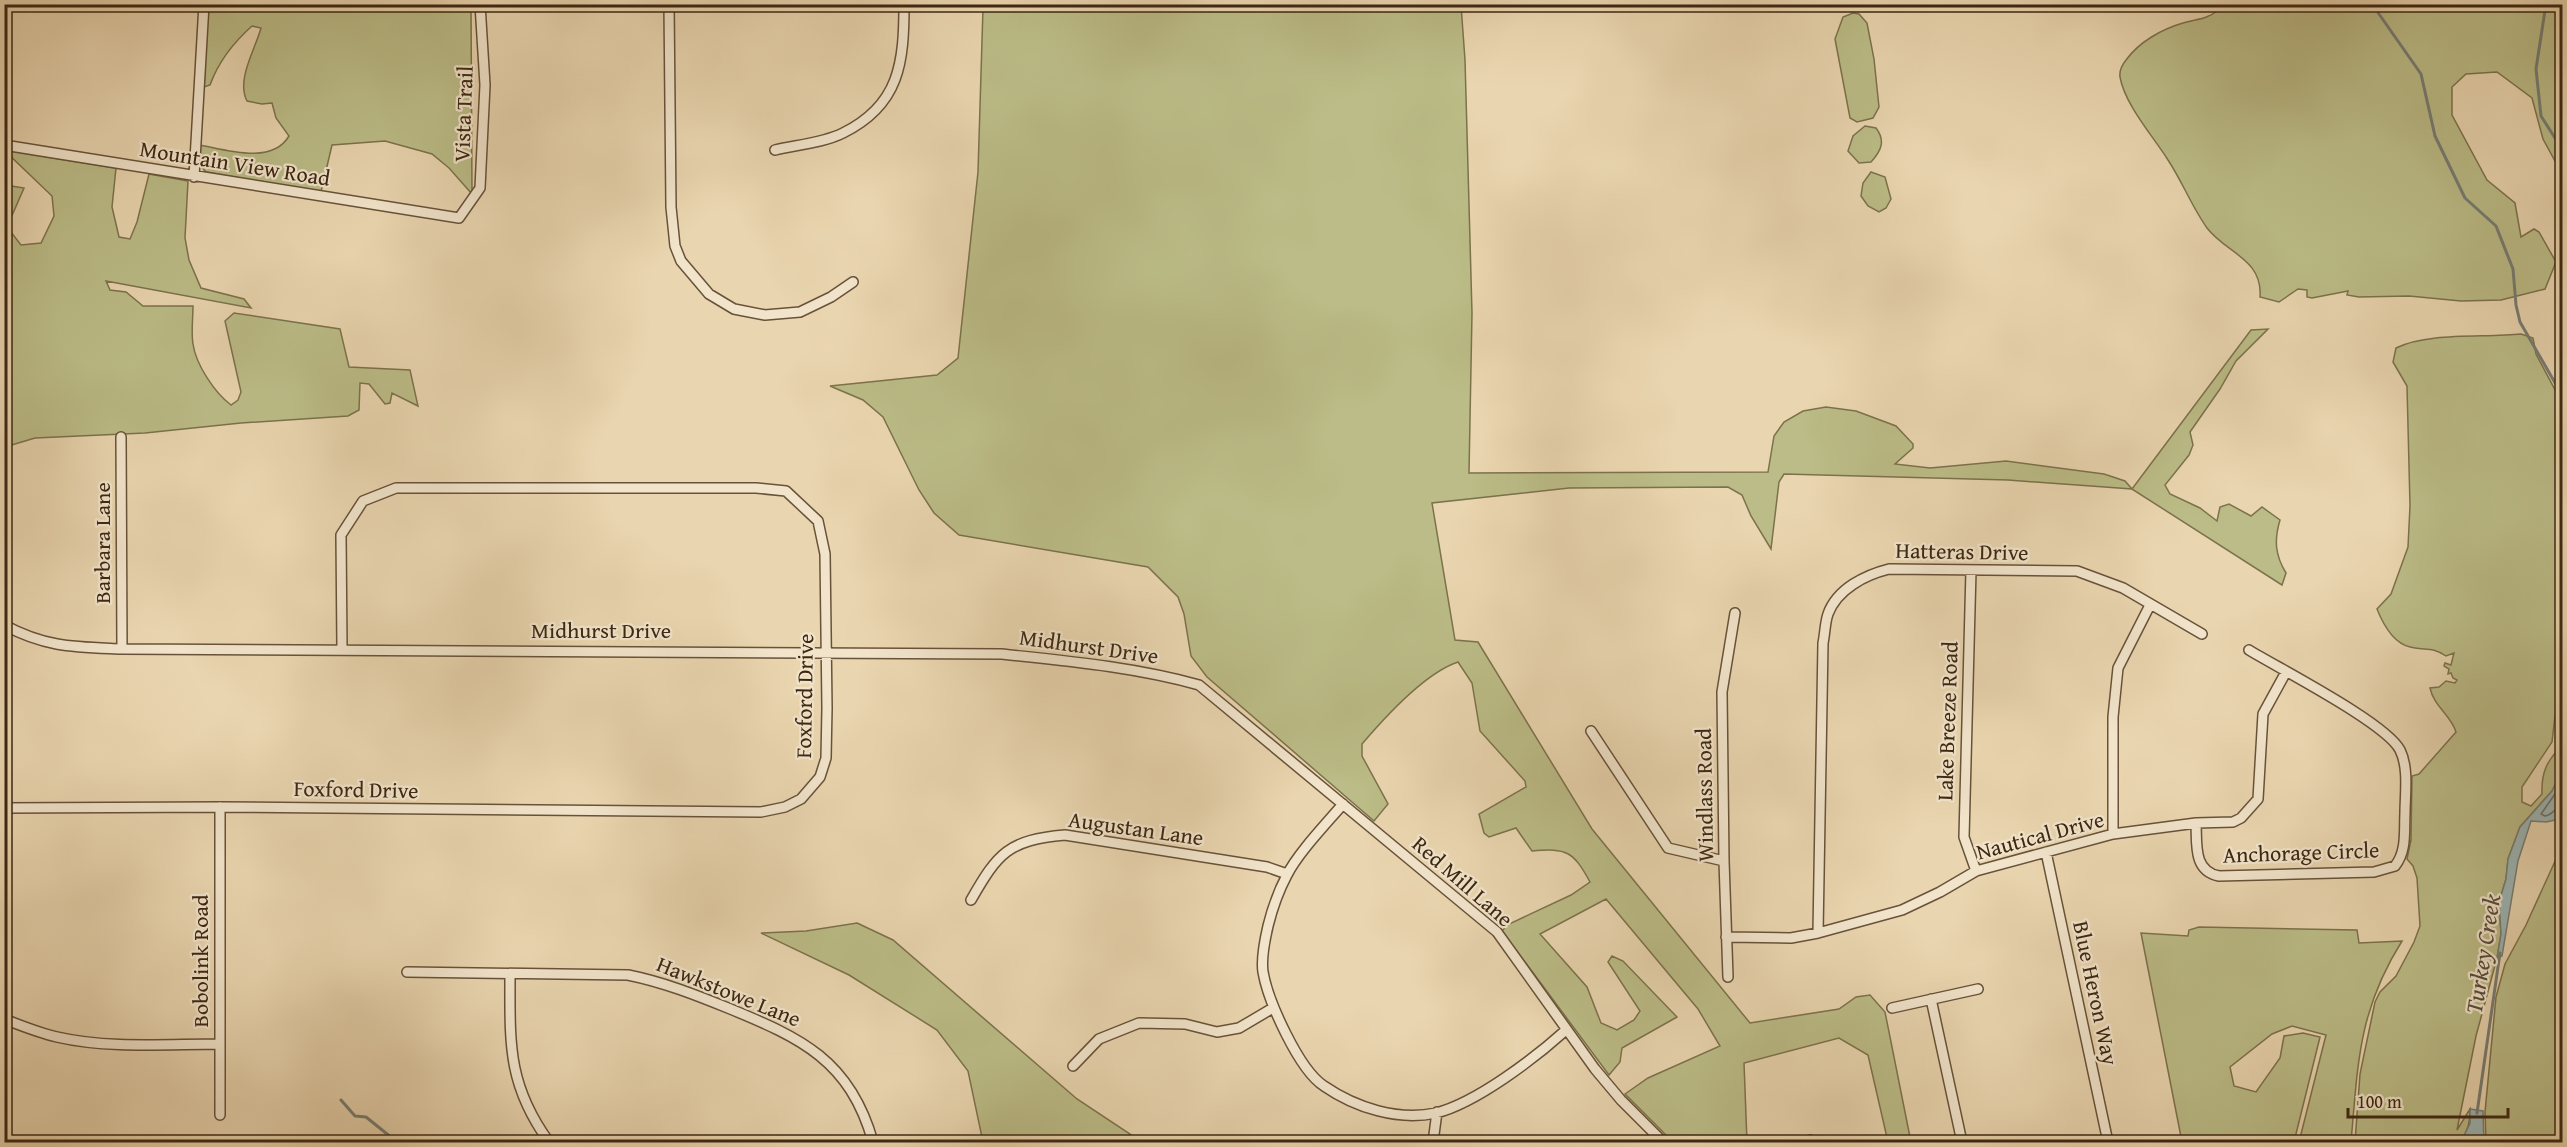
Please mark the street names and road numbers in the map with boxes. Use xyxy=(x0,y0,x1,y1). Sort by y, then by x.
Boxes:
street label: Vista Trail xyxy=(445,65,481,163)
street label: Mountain View Road xyxy=(137,132,333,194)
street label: Barbara Lane xyxy=(86,482,118,604)
street label: Hatteras Drive xyxy=(1895,534,2029,568)
street label: Midhurst Drive xyxy=(531,614,671,646)
street label: Midhurst Drive xyxy=(1017,620,1161,672)
street label: Foxford Drive xyxy=(787,633,821,759)
street label: Lake Breeze Road xyxy=(1928,640,1966,801)
street label: Windlass Road xyxy=(1687,728,1721,862)
street label: Foxford Drive xyxy=(293,772,419,806)
street label: Augustan Lane xyxy=(1066,803,1206,853)
street label: Nautical Drive xyxy=(1973,803,2107,867)
street label: Red Mill Lane xyxy=(1405,828,1521,934)
street label: Anchorage Circle xyxy=(2222,833,2380,871)
street label: Bobolink Road xyxy=(184,894,216,1028)
street label: Blue Heron Way xyxy=(2065,918,2127,1068)
street label: Hawkstowe Lane xyxy=(652,948,806,1034)

